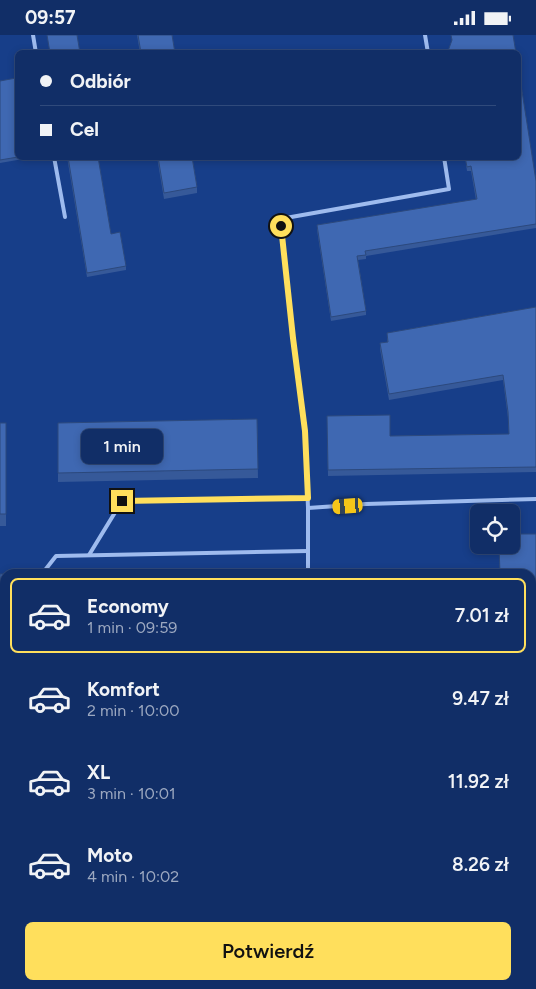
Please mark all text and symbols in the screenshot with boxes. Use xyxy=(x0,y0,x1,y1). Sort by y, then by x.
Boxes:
text: 09:57 xyxy=(25,6,76,29)
text: Odbiór xyxy=(70,70,131,93)
text: Cel xyxy=(70,118,99,141)
route start xyxy=(270,215,292,237)
callout: 1 min xyxy=(81,429,163,463)
text: 1 min xyxy=(103,437,141,456)
route end xyxy=(111,490,133,512)
car xyxy=(332,497,363,515)
map controls xyxy=(470,504,520,554)
button: locate xyxy=(470,504,520,554)
icon: car xyxy=(27,593,72,638)
text: Economy xyxy=(87,595,169,618)
text: 7.01 zł xyxy=(455,604,509,627)
text: 1 min · 09:59 xyxy=(87,618,177,637)
icon: car xyxy=(27,676,72,721)
text: Komfort xyxy=(87,678,160,701)
text: 9.47 zł xyxy=(452,687,509,710)
text: 2 min · 10:00 xyxy=(87,701,180,720)
icon: car xyxy=(27,759,72,804)
text: XL xyxy=(87,761,110,784)
text: 11.92 zł xyxy=(448,770,509,793)
text: 3 min · 10:01 xyxy=(87,784,176,803)
icon: car xyxy=(27,842,72,887)
text: Moto xyxy=(87,844,133,867)
text: 8.26 zł xyxy=(452,853,509,876)
text: 4 min · 10:02 xyxy=(87,867,179,886)
button: Potwierdź xyxy=(25,922,511,980)

